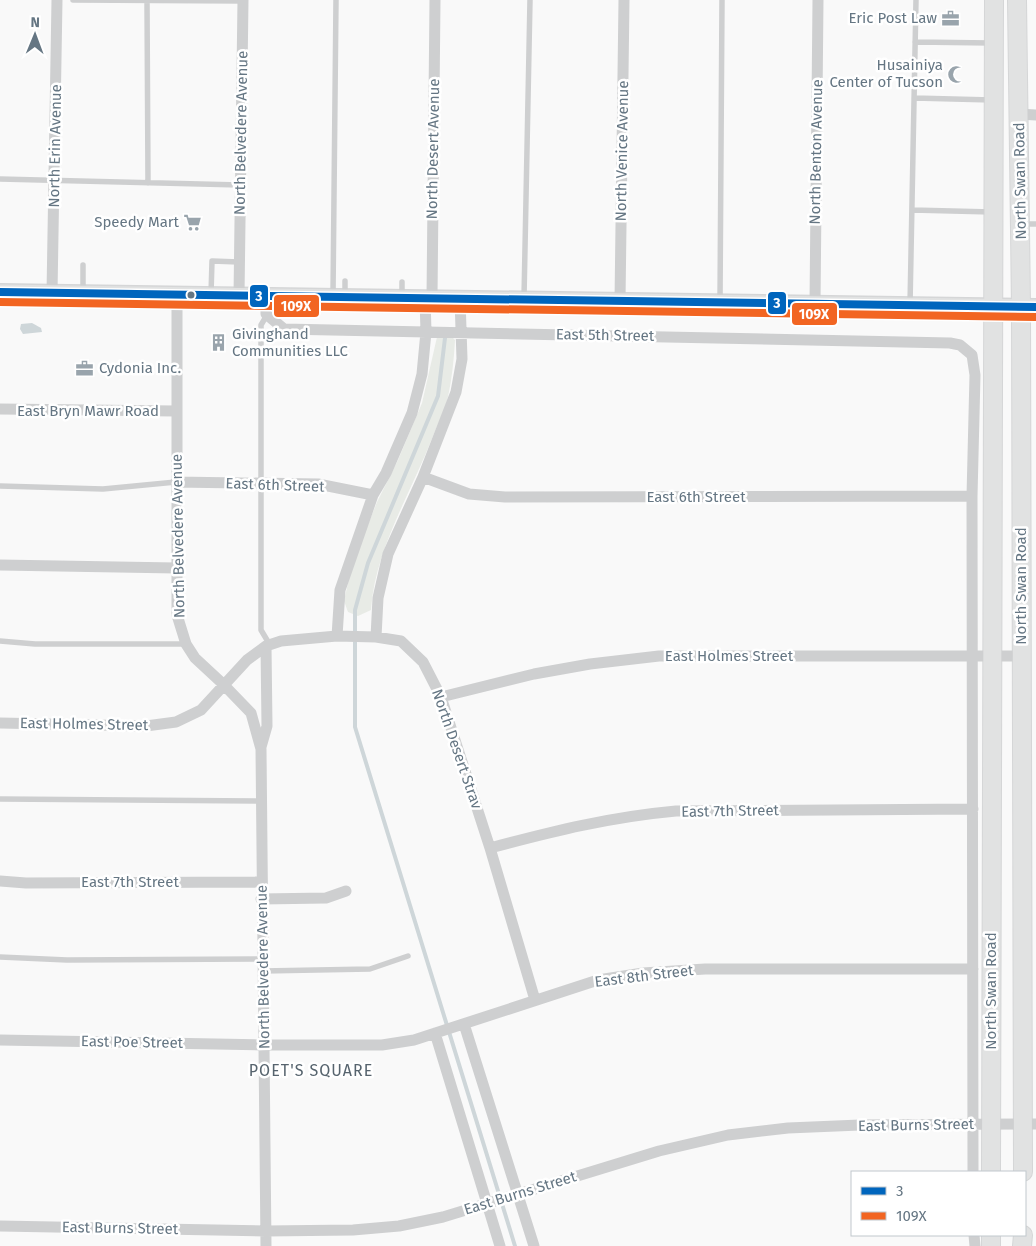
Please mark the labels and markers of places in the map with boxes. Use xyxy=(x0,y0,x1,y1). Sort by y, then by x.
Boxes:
office icon: Eric Post Law xyxy=(941,8,961,28)
place label: Eric Post Law xyxy=(848,9,937,27)
place label: Husainiya Center of Tucson xyxy=(829,56,943,91)
mosque icon: Husainiya Center of Tucson xyxy=(947,64,967,84)
supermarket icon: Speedy Mart xyxy=(183,212,203,232)
place label: Speedy Mart xyxy=(94,213,180,231)
unlabelled marker xyxy=(186,290,196,300)
place label: Givinghand Communities LLC xyxy=(232,325,348,360)
building icon: Givinghand Communities LLC xyxy=(208,333,228,353)
office icon: Cydonia Inc. xyxy=(75,358,95,378)
place label: Cydonia Inc. xyxy=(99,359,181,377)

